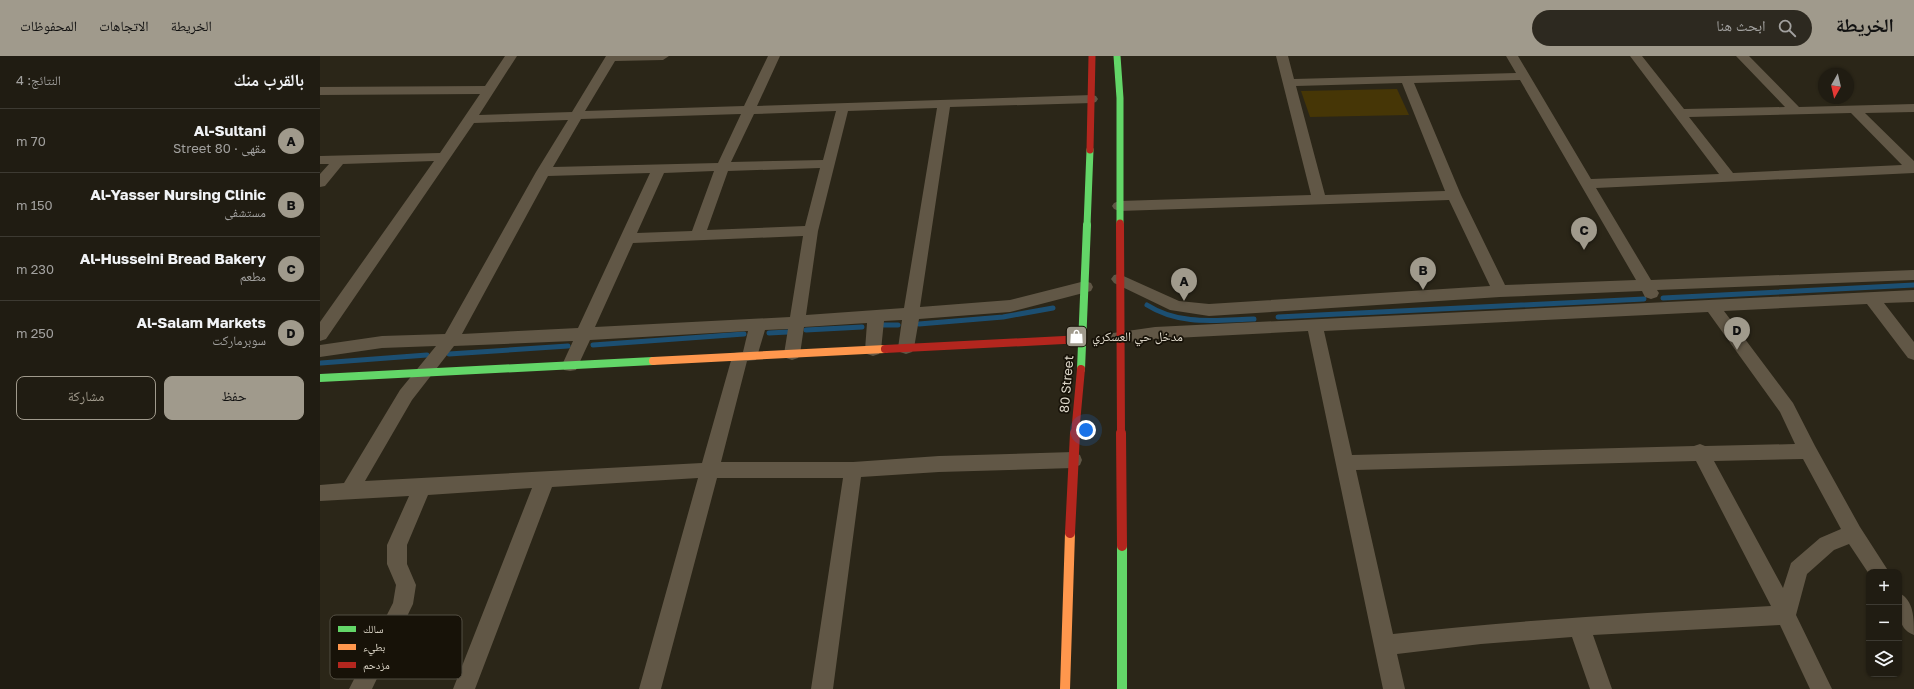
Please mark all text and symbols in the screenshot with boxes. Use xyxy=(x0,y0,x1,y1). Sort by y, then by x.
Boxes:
search box xyxy=(1532,10,1812,46)
text: الخريطة xyxy=(1836,13,1894,36)
text: ابحث هنا xyxy=(1716,16,1766,34)
text: المحفوظات xyxy=(20,17,77,34)
text: الاتجاهات xyxy=(99,17,149,34)
text: الخريطة xyxy=(171,17,212,34)
icon: search xyxy=(1776,17,1798,39)
north arrow xyxy=(1818,68,1854,104)
text: بالقرب منك xyxy=(233,69,304,90)
text: النتائج: 4 xyxy=(16,72,61,88)
text: Al-Sultani xyxy=(194,121,266,139)
text: 70 m xyxy=(16,133,46,149)
text: A xyxy=(286,133,296,149)
text: مقهى · 80 Street xyxy=(173,140,266,156)
text: Al-Yasser Nursing Clinic xyxy=(90,185,266,203)
text: 150 m xyxy=(16,197,53,213)
text: B xyxy=(286,197,296,213)
text: مستشفى xyxy=(224,204,266,220)
pin: C xyxy=(1571,217,1597,250)
text: Al-Husseini Bread Bakery xyxy=(80,249,266,267)
pin: B xyxy=(1410,257,1436,290)
text: 230 m xyxy=(16,261,54,277)
text: C xyxy=(286,261,296,277)
text: مطعم xyxy=(240,268,266,284)
pin: A xyxy=(1171,268,1197,301)
text: Al-Salam Markets xyxy=(136,313,266,331)
pin: D xyxy=(1724,317,1750,350)
shop icon: مدخل حي العسكري xyxy=(1064,323,1090,349)
text: 250 m xyxy=(16,325,54,341)
text: D xyxy=(286,325,296,341)
place label: مدخل حي العسكري xyxy=(1092,328,1183,347)
text: سوبرماركت xyxy=(212,332,266,348)
street label: 80 Street xyxy=(1056,355,1076,413)
button: مشاركة xyxy=(16,376,156,420)
button: حفظ xyxy=(164,376,304,420)
your location xyxy=(1076,420,1096,440)
map controls xyxy=(1866,569,1902,677)
button: + xyxy=(1866,569,1902,605)
button: − xyxy=(1866,605,1902,641)
legend xyxy=(330,615,462,679)
text: سالك xyxy=(363,622,383,635)
text: بطيء xyxy=(363,640,385,656)
button: layers xyxy=(1866,641,1902,677)
text: مزدحم xyxy=(363,658,390,673)

